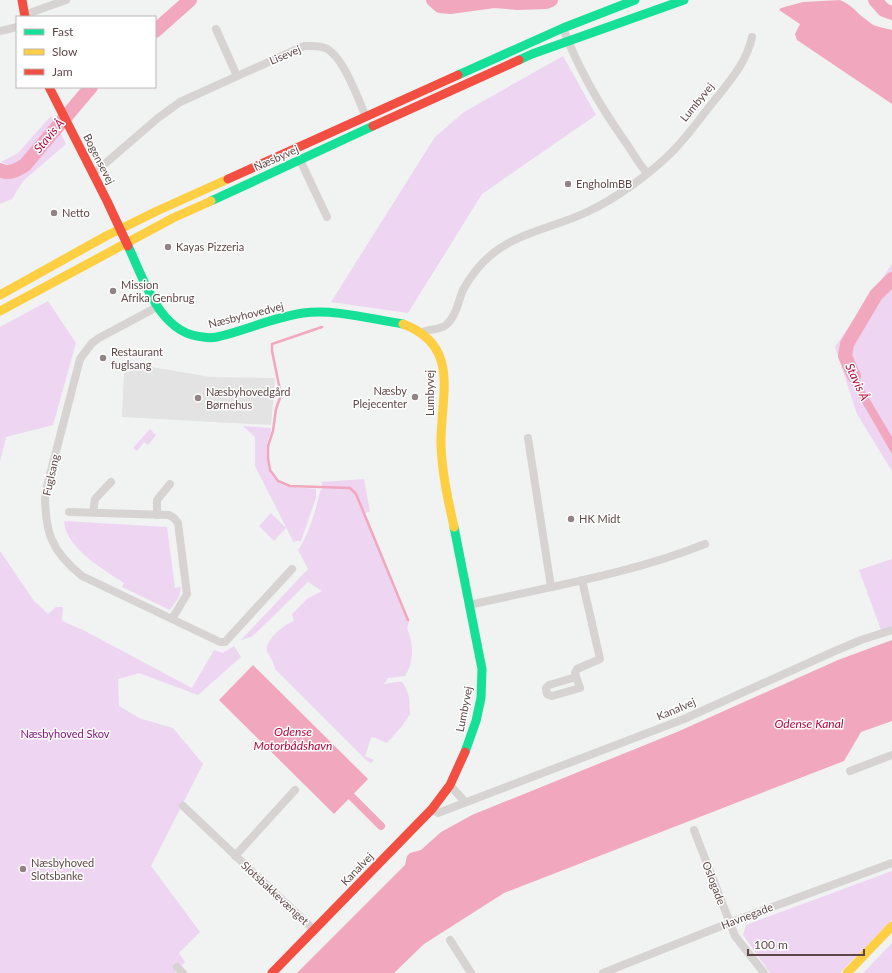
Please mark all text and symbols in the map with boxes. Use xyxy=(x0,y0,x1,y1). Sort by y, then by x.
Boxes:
legend xyxy=(16,16,156,88)
text: Fast xyxy=(52,24,74,39)
street label: Lisevej xyxy=(267,42,303,67)
text: Slow xyxy=(52,44,78,59)
text: Jam xyxy=(52,64,73,79)
street label: Lumbyvej xyxy=(677,79,716,124)
water label: Stavis Å xyxy=(30,115,67,156)
street label: Bogensevej xyxy=(81,131,118,187)
street label: Næsbyvej xyxy=(251,142,300,173)
place label: EngholmBB xyxy=(576,177,632,190)
marker: EngholmBB xyxy=(563,179,573,189)
place label: Netto xyxy=(62,206,90,219)
marker: Netto xyxy=(49,208,59,218)
place label: Kayas Pizzeria xyxy=(176,240,244,253)
marker: Kayas Pizzeria xyxy=(163,242,173,252)
place label: Mission Afrika Genbrug xyxy=(121,278,195,304)
marker: Mission Afrika Genbrug xyxy=(108,286,118,296)
street label: Næsbyhovedvej xyxy=(207,299,285,330)
place label: Restaurant fuglsang xyxy=(111,345,163,371)
marker: Restaurant fuglsang xyxy=(98,353,108,363)
water label: Stavis Å xyxy=(842,361,873,403)
street label: Lumbyvej xyxy=(423,370,436,416)
place label: Næsby Plejecenter xyxy=(353,384,407,410)
place label: Næsbyhovedgård Børnehus xyxy=(206,385,290,411)
marker: Næsby Plejecenter xyxy=(410,392,420,402)
marker: Næsbyhovedgård Børnehus xyxy=(193,393,203,403)
street label: Fuglsang xyxy=(39,453,62,497)
place label: HK Midt xyxy=(579,512,620,525)
marker: HK Midt xyxy=(566,514,576,524)
street label: Lumbyvej xyxy=(453,685,474,733)
street label: Kanalvej xyxy=(654,694,697,723)
water label: Odense Kanal xyxy=(774,716,844,731)
water label: Odense Motorbådshavn xyxy=(254,724,332,753)
park label: Næsbyhoved Skov xyxy=(21,727,110,740)
street label: Kanalvej xyxy=(338,849,376,888)
place label: Næsbyhoved Slotsbanke xyxy=(31,856,94,882)
street label: Slotsbakkevænget xyxy=(239,858,312,927)
street label: Oslogade xyxy=(700,859,729,907)
marker: Næsbyhoved Slotsbanke xyxy=(18,864,28,874)
street label: Havnegade xyxy=(719,900,775,931)
scale bar xyxy=(748,931,864,957)
text: 100 m xyxy=(754,937,788,952)

